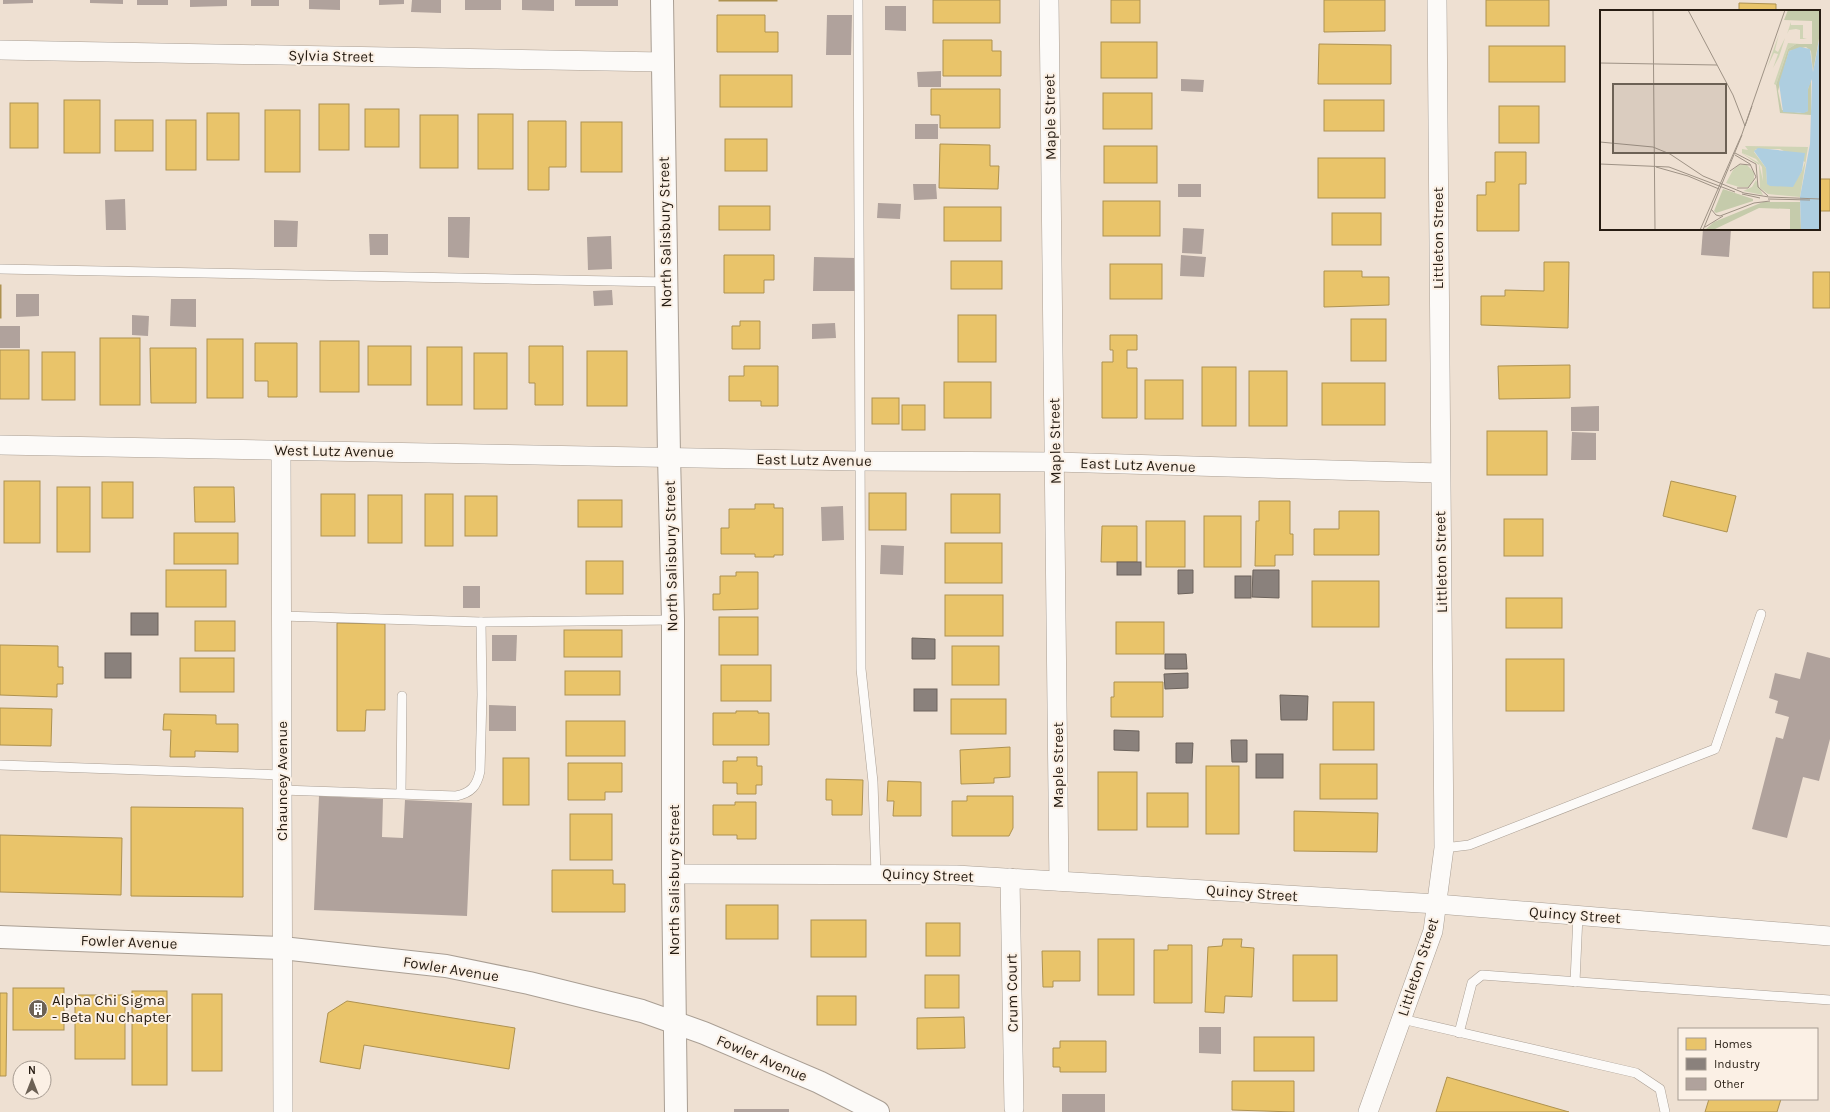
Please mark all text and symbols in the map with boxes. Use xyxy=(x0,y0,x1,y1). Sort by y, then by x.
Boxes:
inset map xyxy=(1600,10,1820,230)
street label: Sylvia Street xyxy=(288,46,374,66)
street label: Maple Street xyxy=(1040,73,1060,160)
street label: North Salisbury Street xyxy=(655,156,675,308)
street label: Littleton Street xyxy=(1429,186,1447,289)
street label: Maple Street xyxy=(1045,397,1065,484)
street label: West Lutz Avenue xyxy=(274,441,394,461)
street label: East Lutz Avenue xyxy=(756,450,872,470)
street label: East Lutz Avenue xyxy=(1080,454,1196,476)
street label: North Salisbury Street xyxy=(661,480,681,632)
street label: Littleton Street xyxy=(1431,510,1451,613)
street label: Chauncey Avenue xyxy=(273,721,291,841)
street label: Maple Street xyxy=(1049,721,1067,808)
street label: North Salisbury Street xyxy=(665,804,683,956)
street label: Quincy Street xyxy=(882,864,975,886)
street label: Quincy Street xyxy=(1206,881,1299,905)
street label: Quincy Street xyxy=(1529,903,1622,927)
street label: Littleton Street xyxy=(1394,915,1442,1018)
street label: Fowler Avenue xyxy=(80,931,178,953)
street label: Fowler Avenue xyxy=(402,953,500,985)
street label: Crum Court xyxy=(1002,953,1022,1033)
place label: Alpha Chi Sigma - Beta Nu chapter xyxy=(52,991,171,1026)
building icon: Alpha Chi Sigma - Beta Nu chapter xyxy=(27,998,49,1020)
legend xyxy=(1678,1028,1818,1100)
street label: Fowler Avenue xyxy=(714,1031,810,1085)
text: Homes xyxy=(1714,1037,1752,1051)
text: Industry xyxy=(1714,1057,1760,1071)
north arrow xyxy=(12,1060,52,1100)
text: N xyxy=(28,1064,36,1077)
text: Other xyxy=(1714,1077,1745,1091)

